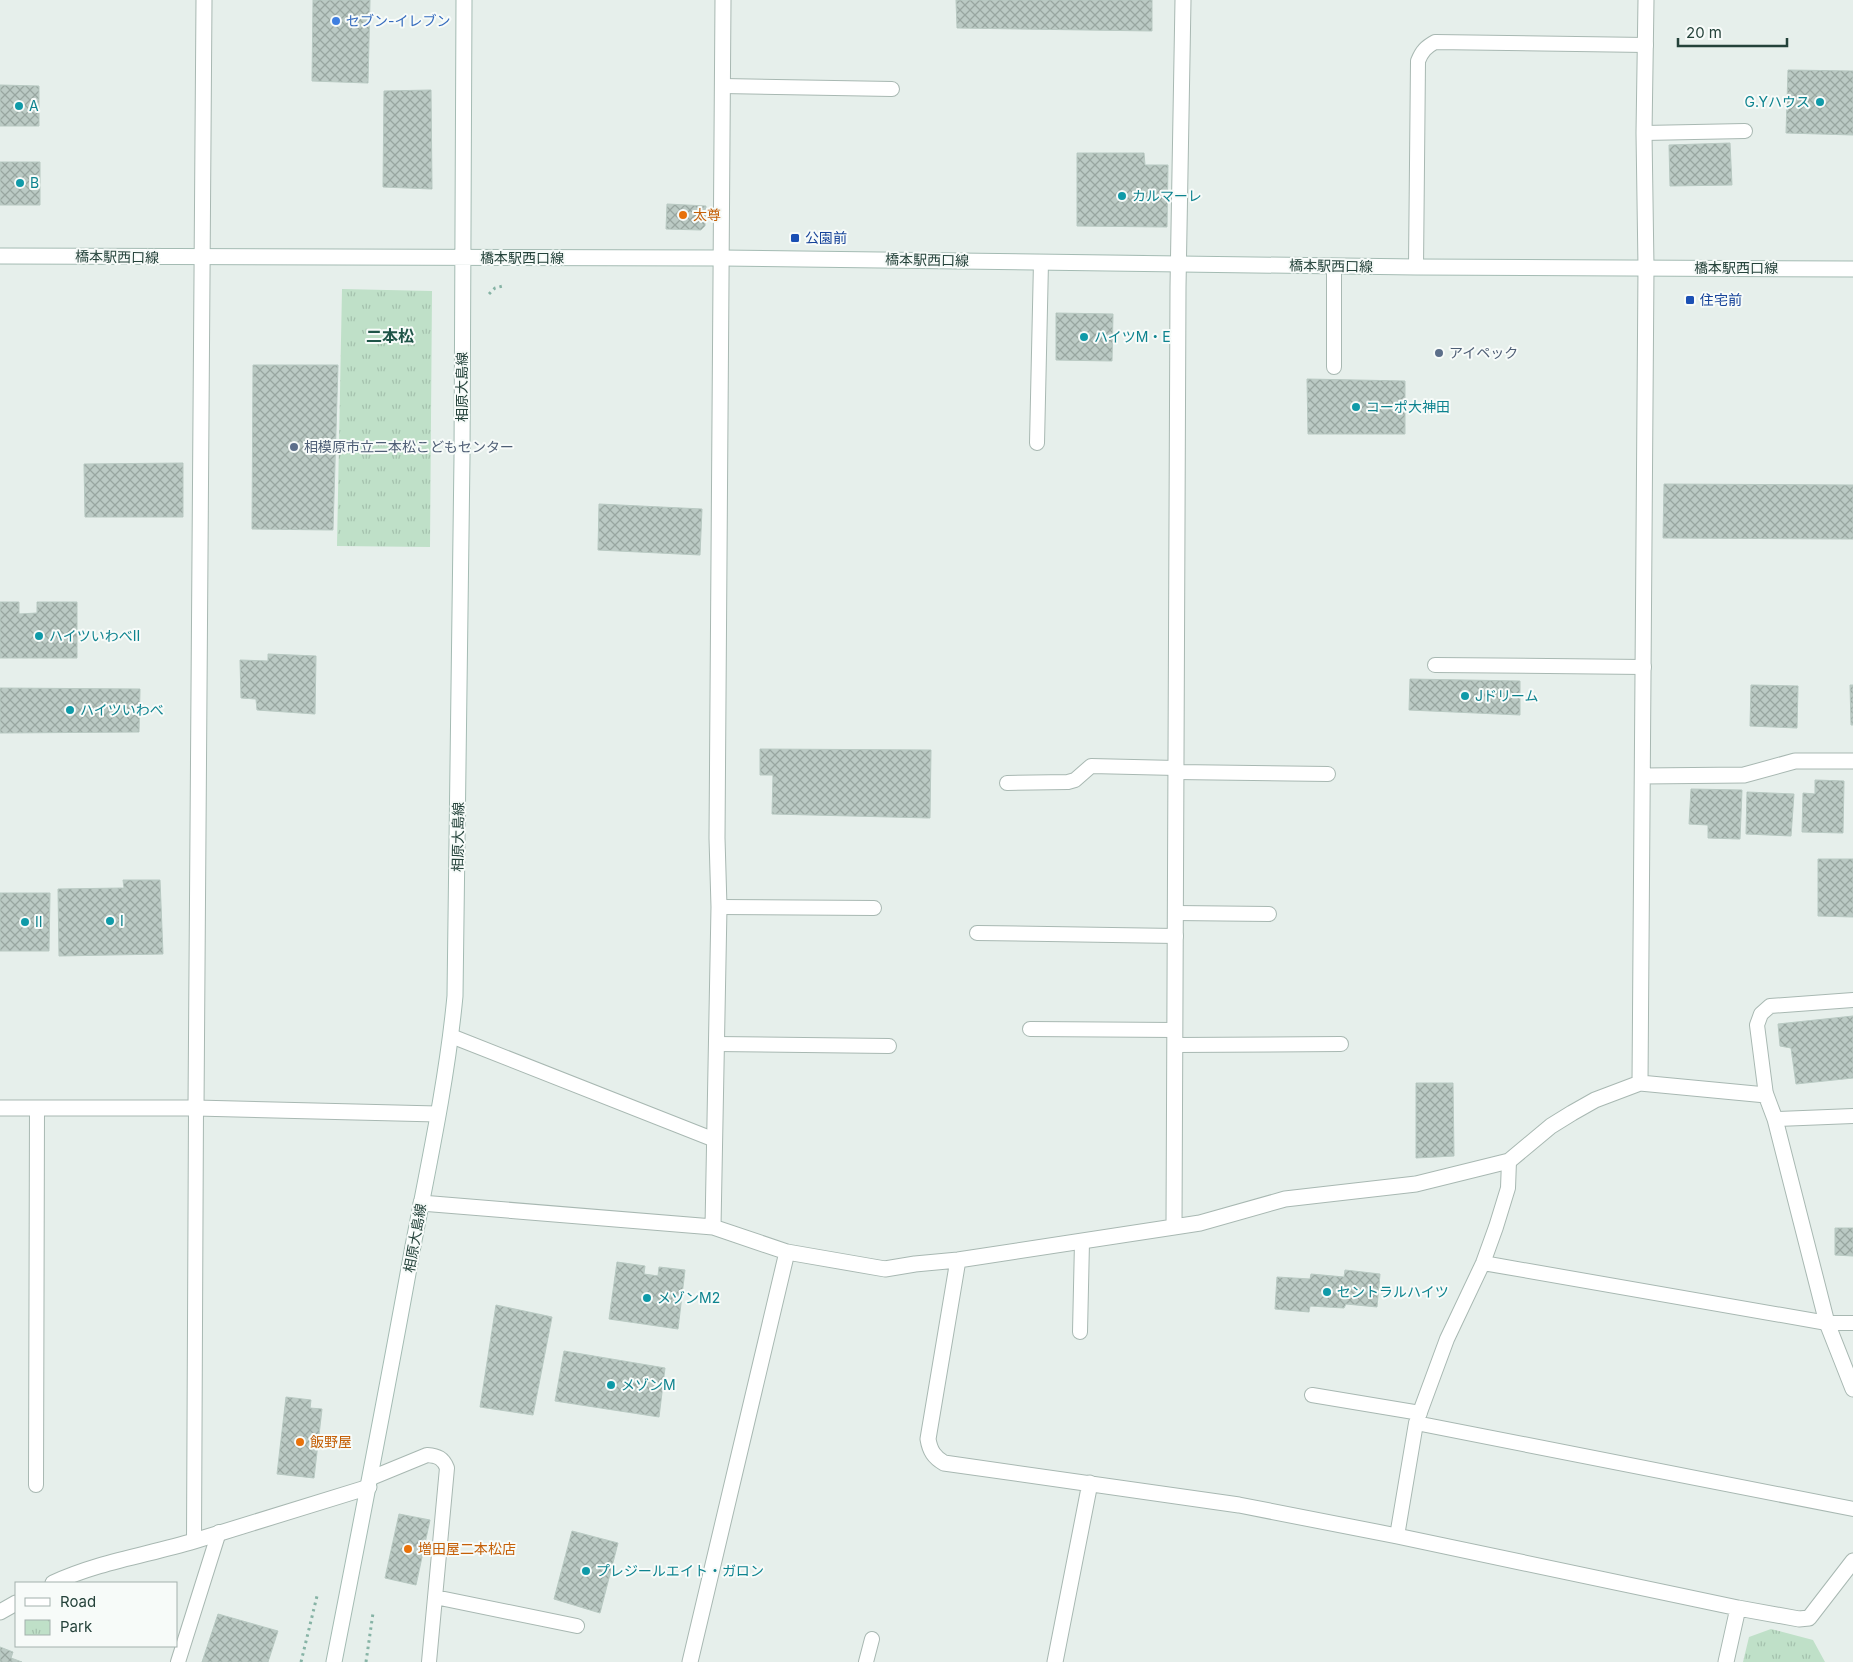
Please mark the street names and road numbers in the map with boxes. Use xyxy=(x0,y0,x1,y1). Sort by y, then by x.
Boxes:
street label: 橋本駅西口線 xyxy=(75,247,159,266)
street label: 橋本駅西口線 xyxy=(480,249,564,266)
street label: 橋本駅西口線 xyxy=(885,250,969,269)
street label: 橋本駅西口線 xyxy=(1289,256,1373,275)
street label: 橋本駅西口線 xyxy=(1694,259,1778,276)
street label: 相原大島線 xyxy=(453,352,470,422)
street label: 相原大島線 xyxy=(448,802,467,872)
street label: 相原大島線 xyxy=(400,1202,429,1274)

